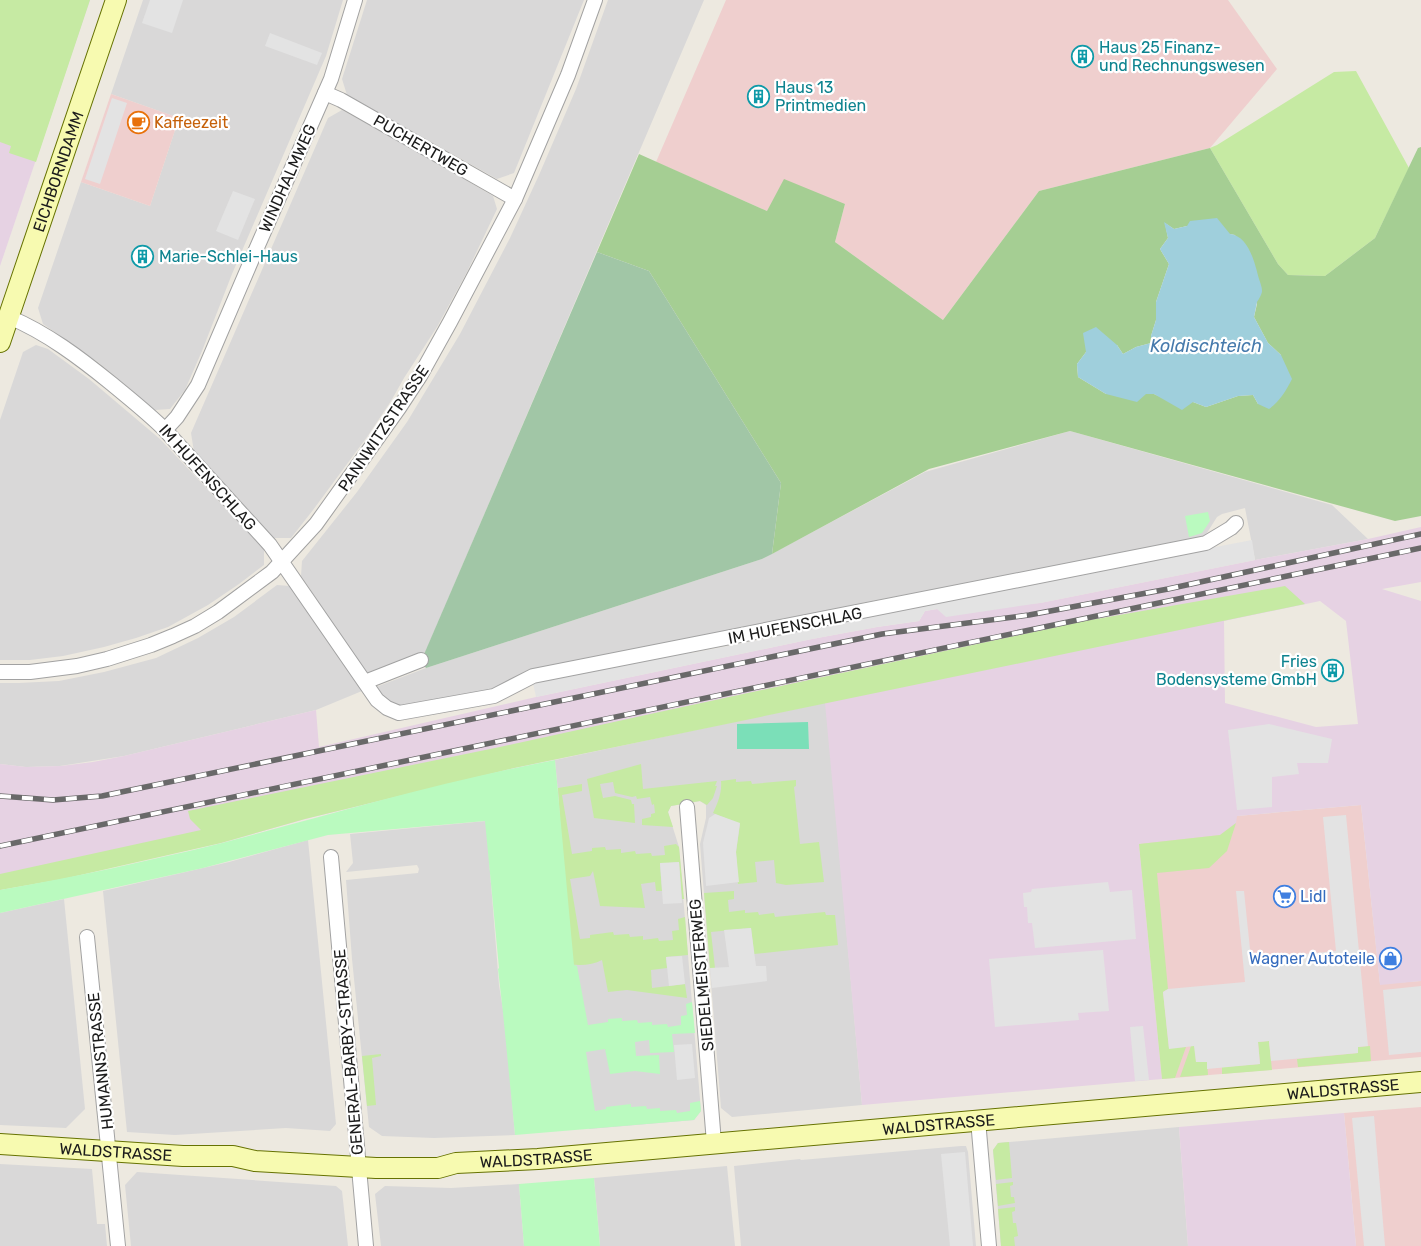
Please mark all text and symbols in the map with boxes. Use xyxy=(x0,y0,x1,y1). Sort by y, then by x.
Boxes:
place label: Haus 25 Finanz- und Rechnungswesen xyxy=(1099,38,1265,75)
building icon: Haus 25 Finanz- und Rechnungswesen xyxy=(1071,44,1095,68)
place label: Haus 13 Printmedien xyxy=(775,78,866,115)
building icon: Haus 13 Printmedien xyxy=(747,84,771,108)
street label: EICHBORNDAMM xyxy=(29,109,88,235)
cafe icon: Kaffeezeit xyxy=(126,110,150,134)
street label: PUCHERTWEG xyxy=(370,111,471,180)
place label: Kaffeezeit xyxy=(154,113,228,132)
street label: WINDHALMWEG xyxy=(255,121,320,235)
building icon: Marie-Schlei-Haus xyxy=(131,244,155,268)
place label: Marie-Schlei-Haus xyxy=(159,247,298,266)
water label: Koldischteich xyxy=(1150,335,1262,357)
street label: PANNWITZSTRASSE xyxy=(334,361,433,495)
street label: IM HUFENSCHLAG xyxy=(155,420,260,534)
street label: IM HUFENSCHLAG xyxy=(726,603,864,648)
place label: Fries Bodensysteme GmbH xyxy=(1156,652,1317,689)
building icon: Fries Bodensysteme GmbH xyxy=(1321,658,1345,682)
supermarket icon: Lidl xyxy=(1272,884,1296,908)
place label: Lidl xyxy=(1300,887,1326,906)
street label: SIEDELMEISTERWEG xyxy=(685,898,718,1052)
shop icon: Wagner Autoteile xyxy=(1379,946,1403,970)
street label: GENERAL-BARBY-STRASSE xyxy=(330,948,367,1156)
place label: Wagner Autoteile xyxy=(1249,949,1375,968)
street label: HUMANNSTRASSE xyxy=(84,991,117,1131)
street label: WALDSTRASSE xyxy=(1286,1075,1400,1104)
street label: WALDSTRASSE xyxy=(882,1110,996,1139)
street label: WALDSTRASSE xyxy=(59,1139,173,1165)
street label: WALDSTRASSE xyxy=(479,1145,593,1172)

